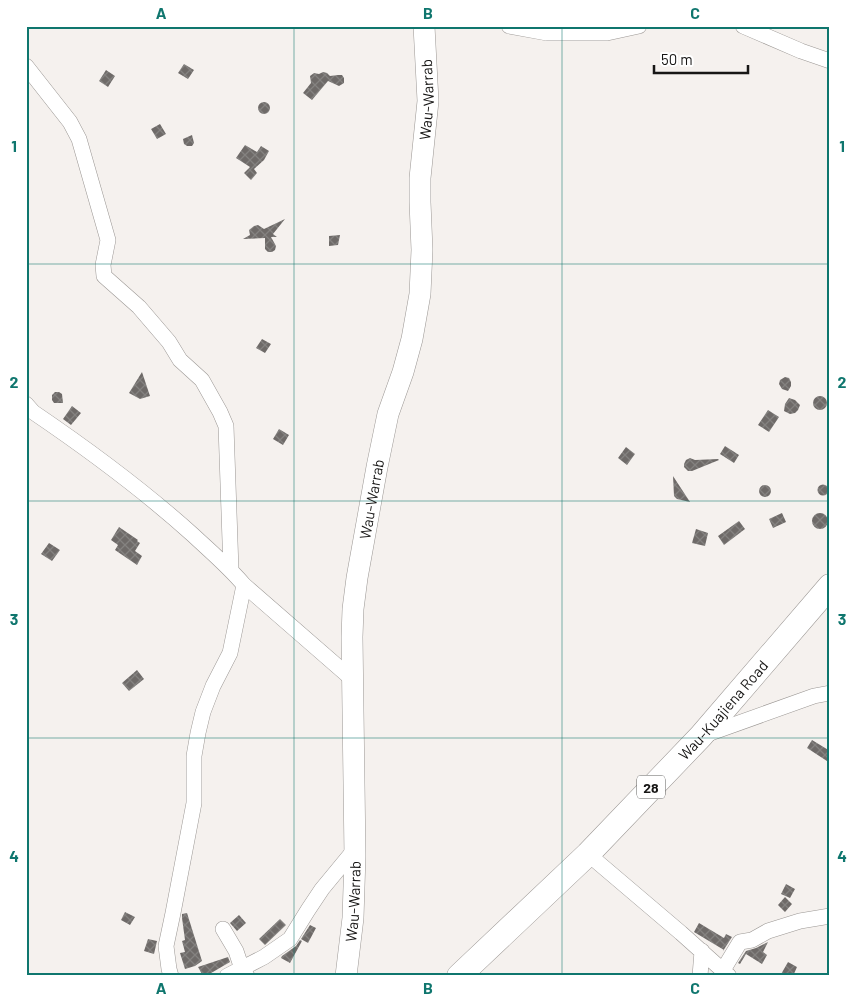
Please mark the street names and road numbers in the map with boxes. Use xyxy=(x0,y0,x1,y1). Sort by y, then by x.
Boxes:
street label: Wau-Warrab xyxy=(415,59,437,141)
street label: Wau-Warrab xyxy=(355,457,387,540)
street label: Wau-Kuajiena Road xyxy=(674,656,771,763)
road number: 28 xyxy=(637,776,665,799)
street label: Wau-Warrab xyxy=(341,861,364,943)

